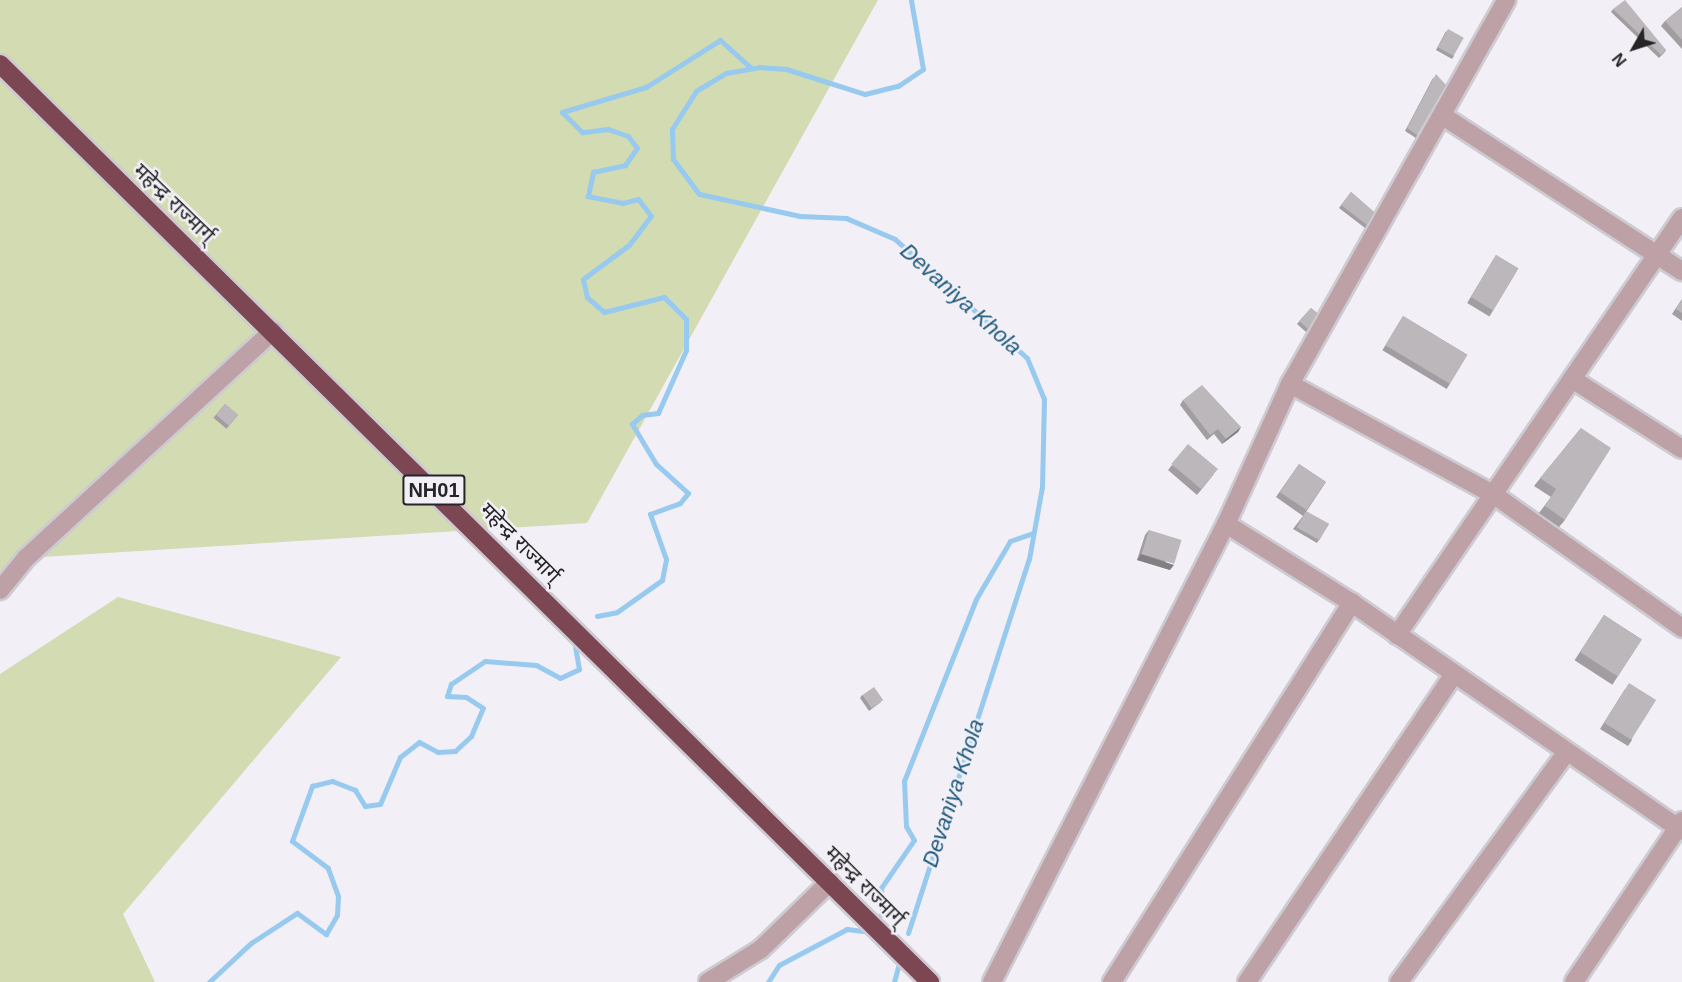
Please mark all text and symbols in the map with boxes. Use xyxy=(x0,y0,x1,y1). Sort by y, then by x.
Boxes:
north arrow xyxy=(1604,18,1664,78)
text: N xyxy=(1609,50,1630,69)
street label: महेन्द्र राज्मार्ग् xyxy=(128,158,220,248)
water label: Devaniya Khola xyxy=(895,238,1027,360)
road number: NH01 xyxy=(401,473,467,507)
street label: महेन्द्र राज्मार्ग् xyxy=(475,498,565,588)
water label: Devaniya Khola xyxy=(917,716,989,870)
street label: महेन्द्र राज्मार्ग् xyxy=(820,841,910,931)

